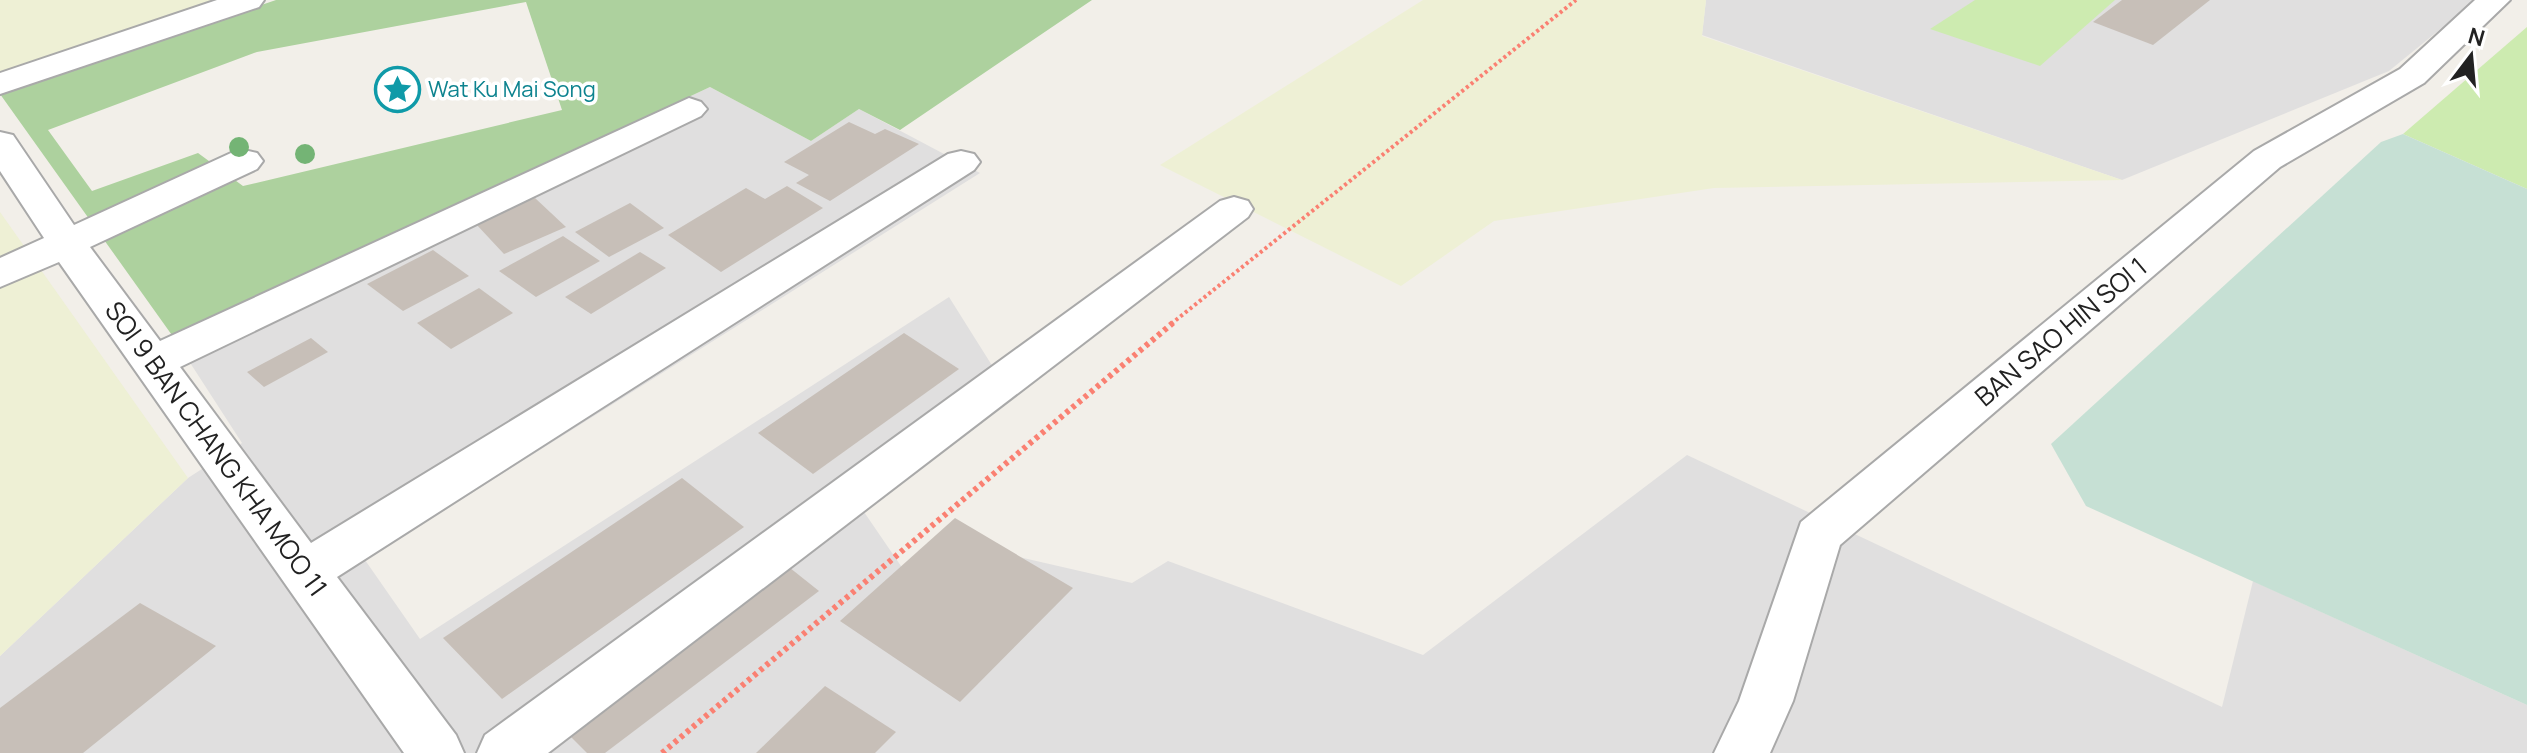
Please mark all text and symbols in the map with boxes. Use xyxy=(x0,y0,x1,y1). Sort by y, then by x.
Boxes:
north arrow xyxy=(2431,16,2511,96)
text: N xyxy=(2465,20,2488,53)
place icon: Wat Ku Mai Song xyxy=(373,65,421,113)
place label: Wat Ku Mai Song xyxy=(428,74,596,104)
street label: BAN SAO HIN SOI 1 xyxy=(1967,249,2154,414)
street label: SOI 9 BAN CHANG KHA MOO 11 xyxy=(97,293,336,603)

